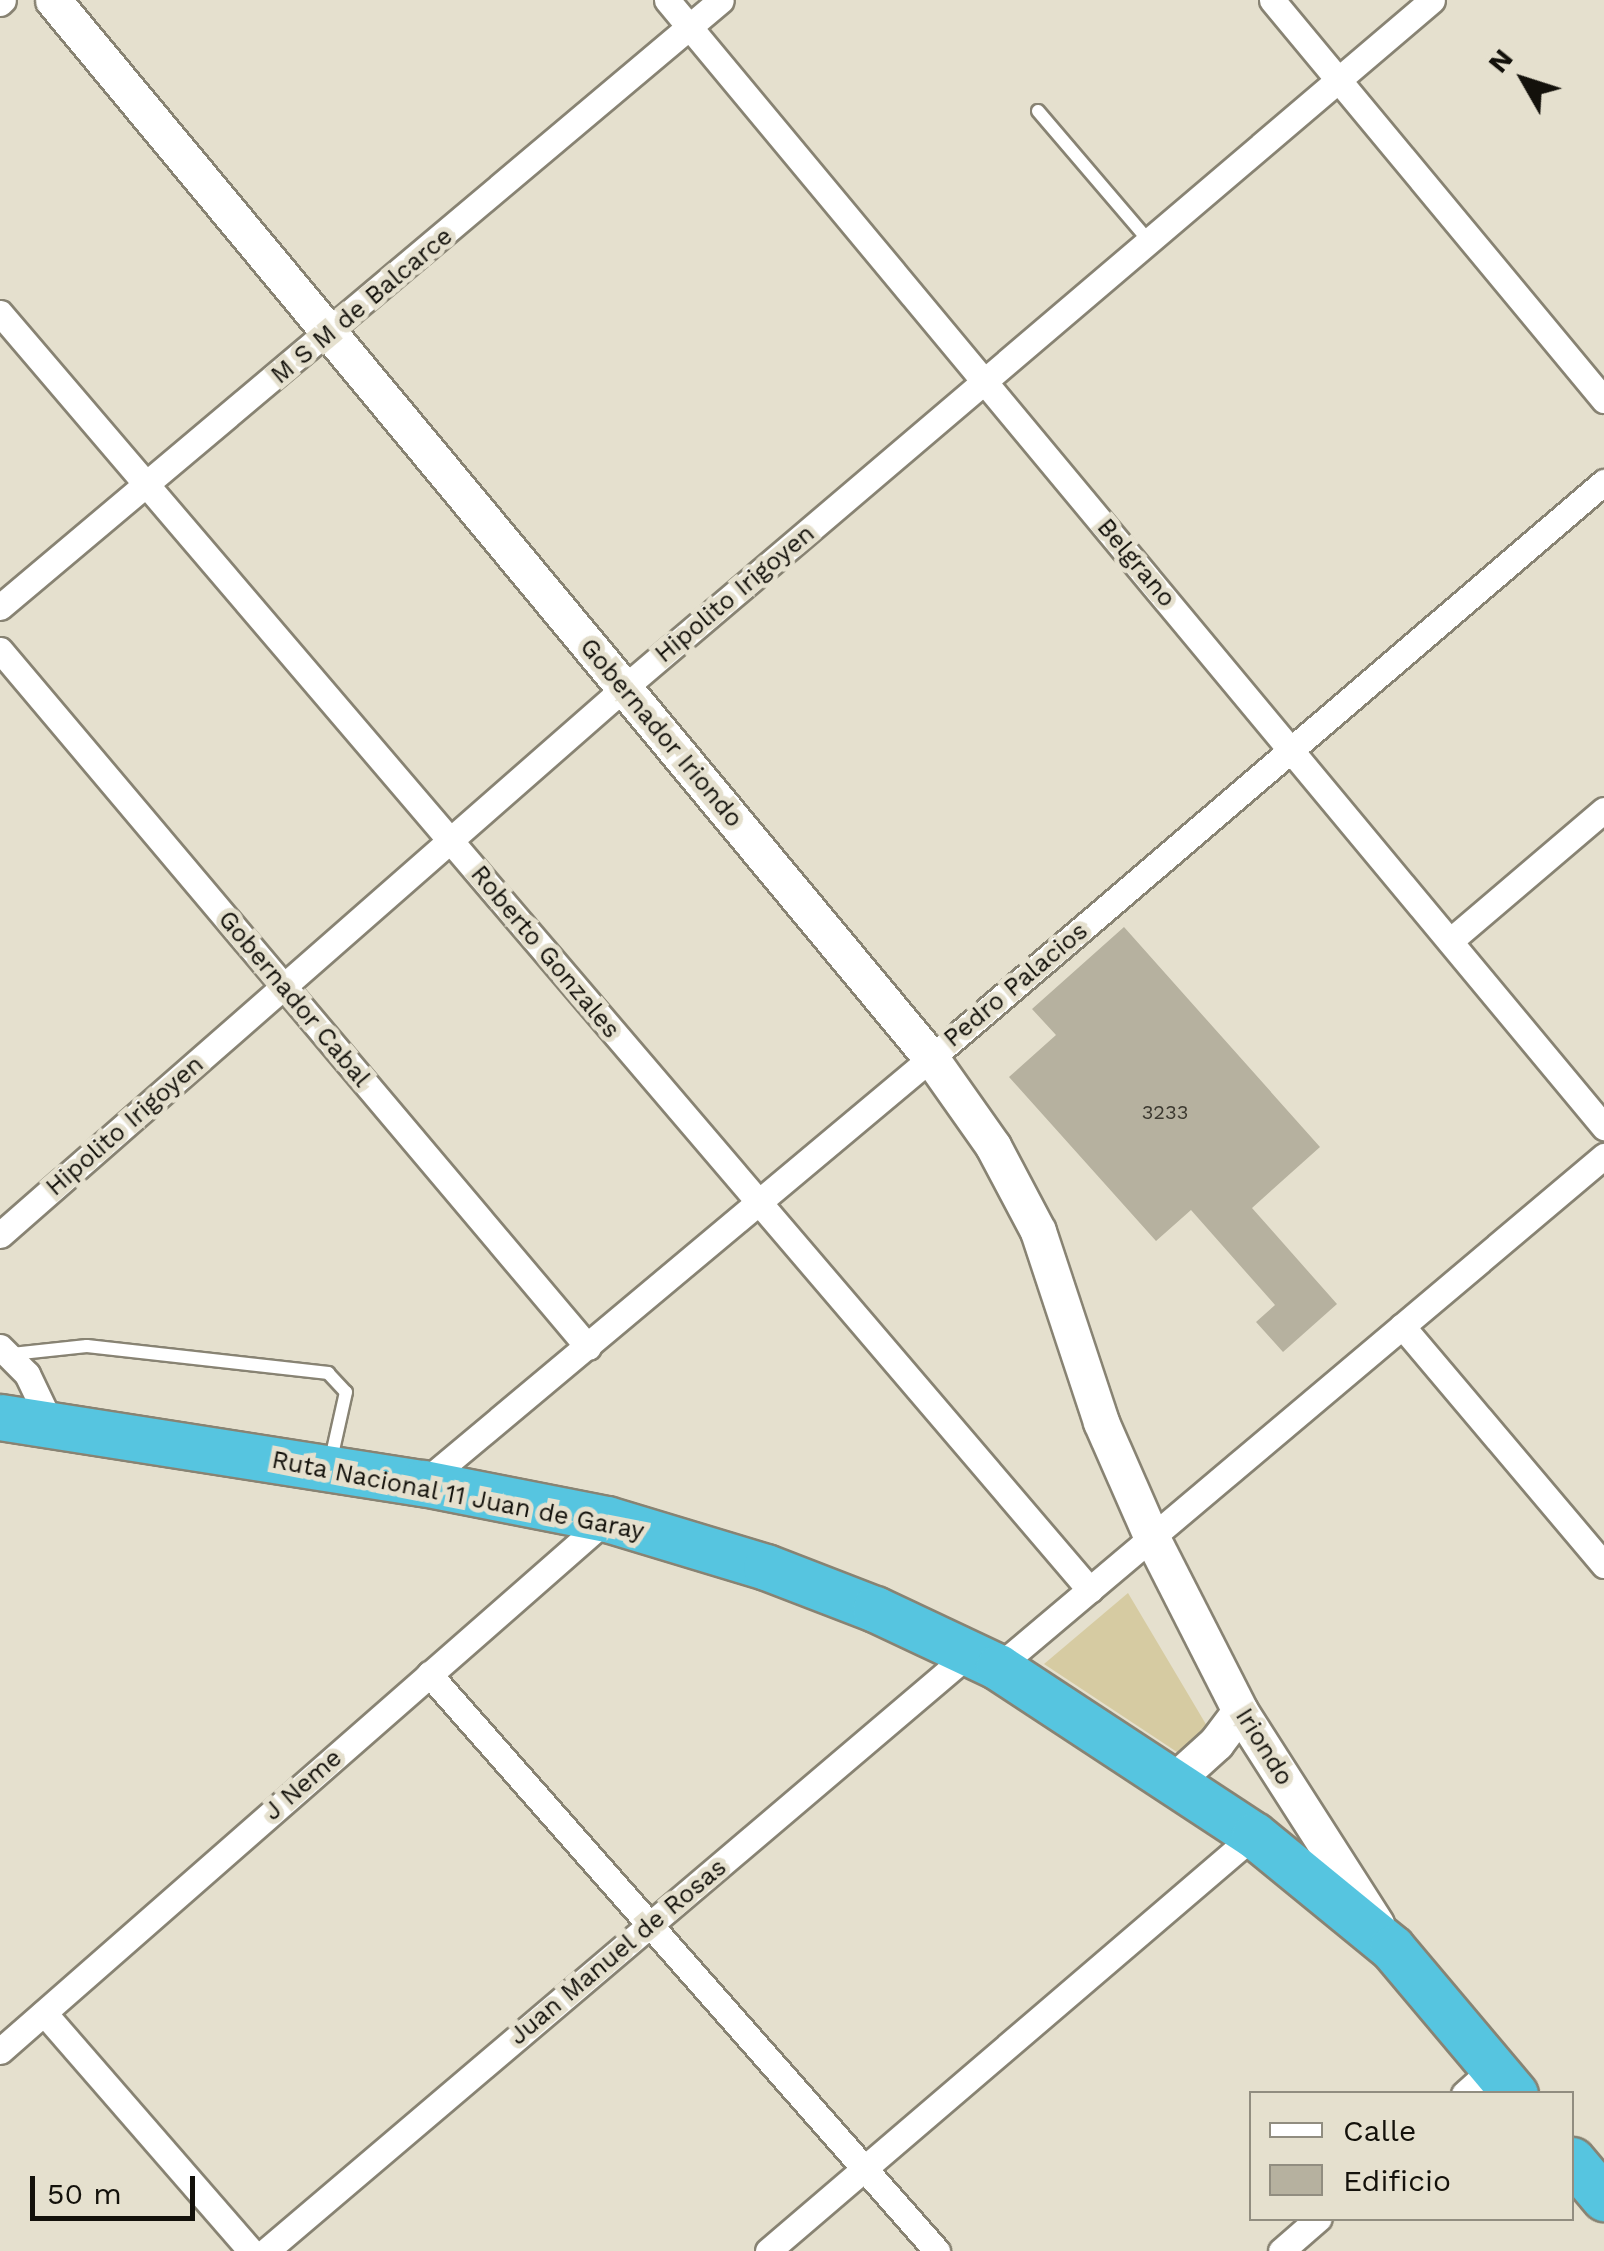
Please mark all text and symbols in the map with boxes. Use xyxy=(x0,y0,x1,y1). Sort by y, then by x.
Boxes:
north arrow xyxy=(1474,30,1574,130)
text: N xyxy=(1481,42,1520,79)
street label: M S M de Balcarce xyxy=(265,221,459,391)
street label: Belgrano xyxy=(1090,513,1182,613)
street label: Hipolito Irigoyen xyxy=(649,519,821,669)
street label: Gobernador Iriondo xyxy=(573,632,749,834)
street label: Roberto Gonzales xyxy=(464,860,626,1044)
street label: Gobernador Cabal xyxy=(211,905,377,1093)
street label: Pedro Palacios xyxy=(938,916,1094,1054)
street label: Hipolito Irigoyen xyxy=(40,1049,210,1203)
house number: 3233 xyxy=(1142,1100,1188,1124)
street label: Ruta Nacional 11 Juan de Garay xyxy=(268,1445,648,1547)
street label: Iriondo xyxy=(1229,1703,1299,1791)
street label: J Neme xyxy=(258,1743,348,1827)
street label: Juan Manuel de Rosas xyxy=(503,1852,733,2052)
legend xyxy=(1249,2091,1574,2221)
text: Calle xyxy=(1343,2113,1416,2148)
scale bar xyxy=(35,2156,200,2218)
text: Edificio xyxy=(1343,2163,1451,2198)
text: 50 m xyxy=(47,2176,122,2211)

